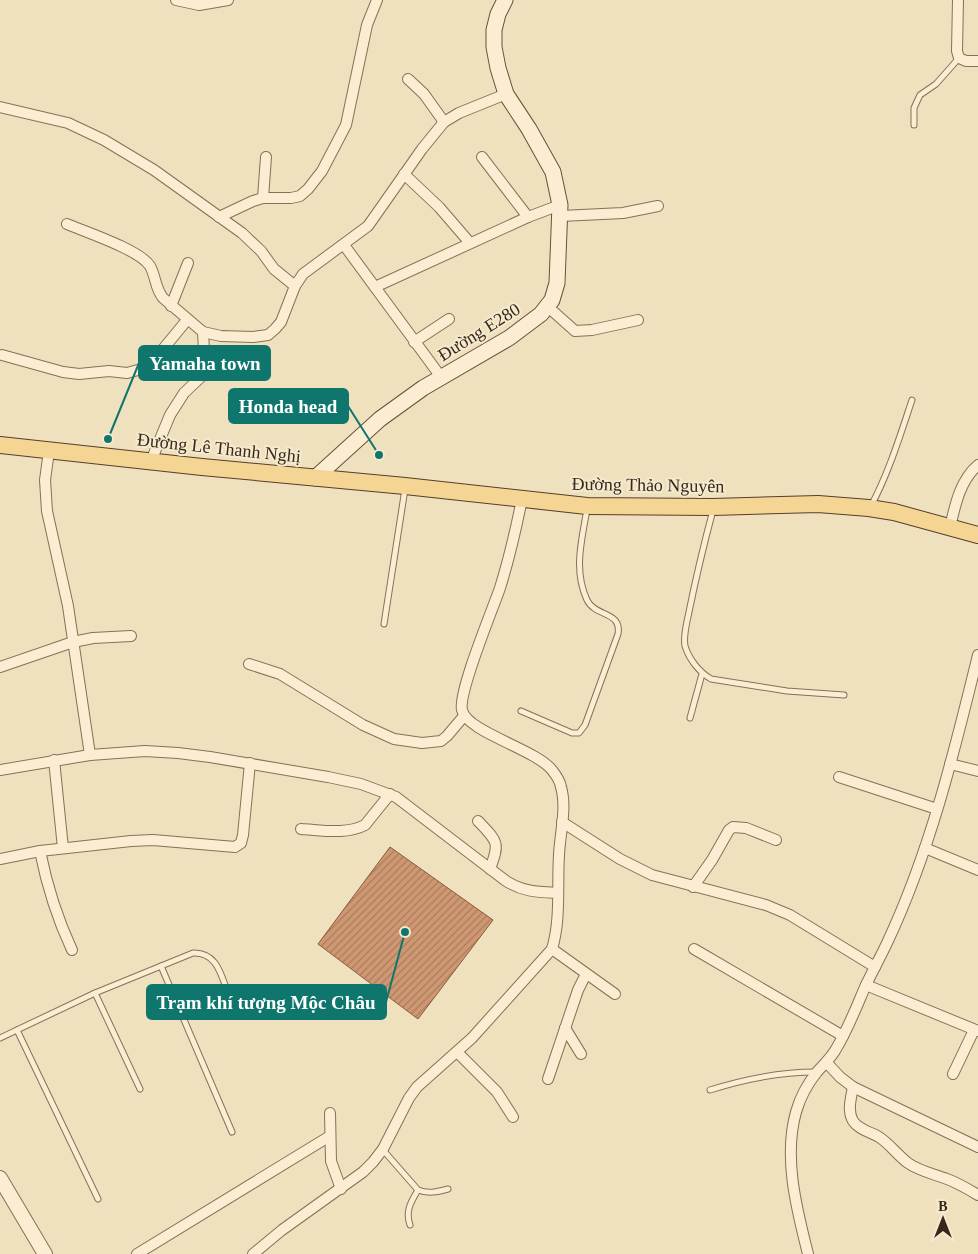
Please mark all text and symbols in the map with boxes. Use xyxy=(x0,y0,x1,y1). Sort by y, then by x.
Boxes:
street label: Đường E280 xyxy=(434,299,524,365)
callout: Yamaha town xyxy=(139,346,270,380)
text: Yamaha town xyxy=(149,353,261,374)
callout: Honda head xyxy=(229,389,348,423)
text: Honda head xyxy=(239,396,338,417)
street label: Đường Lê Thanh Nghị xyxy=(136,429,302,467)
street label: Đường Thảo Nguyên xyxy=(571,474,725,496)
callout: Trạm khí tượng Mộc Châu xyxy=(147,985,386,1019)
text: Trạm khí tượng Mộc Châu xyxy=(157,992,376,1013)
north arrow xyxy=(918,1194,968,1244)
text: B xyxy=(938,1199,948,1214)

